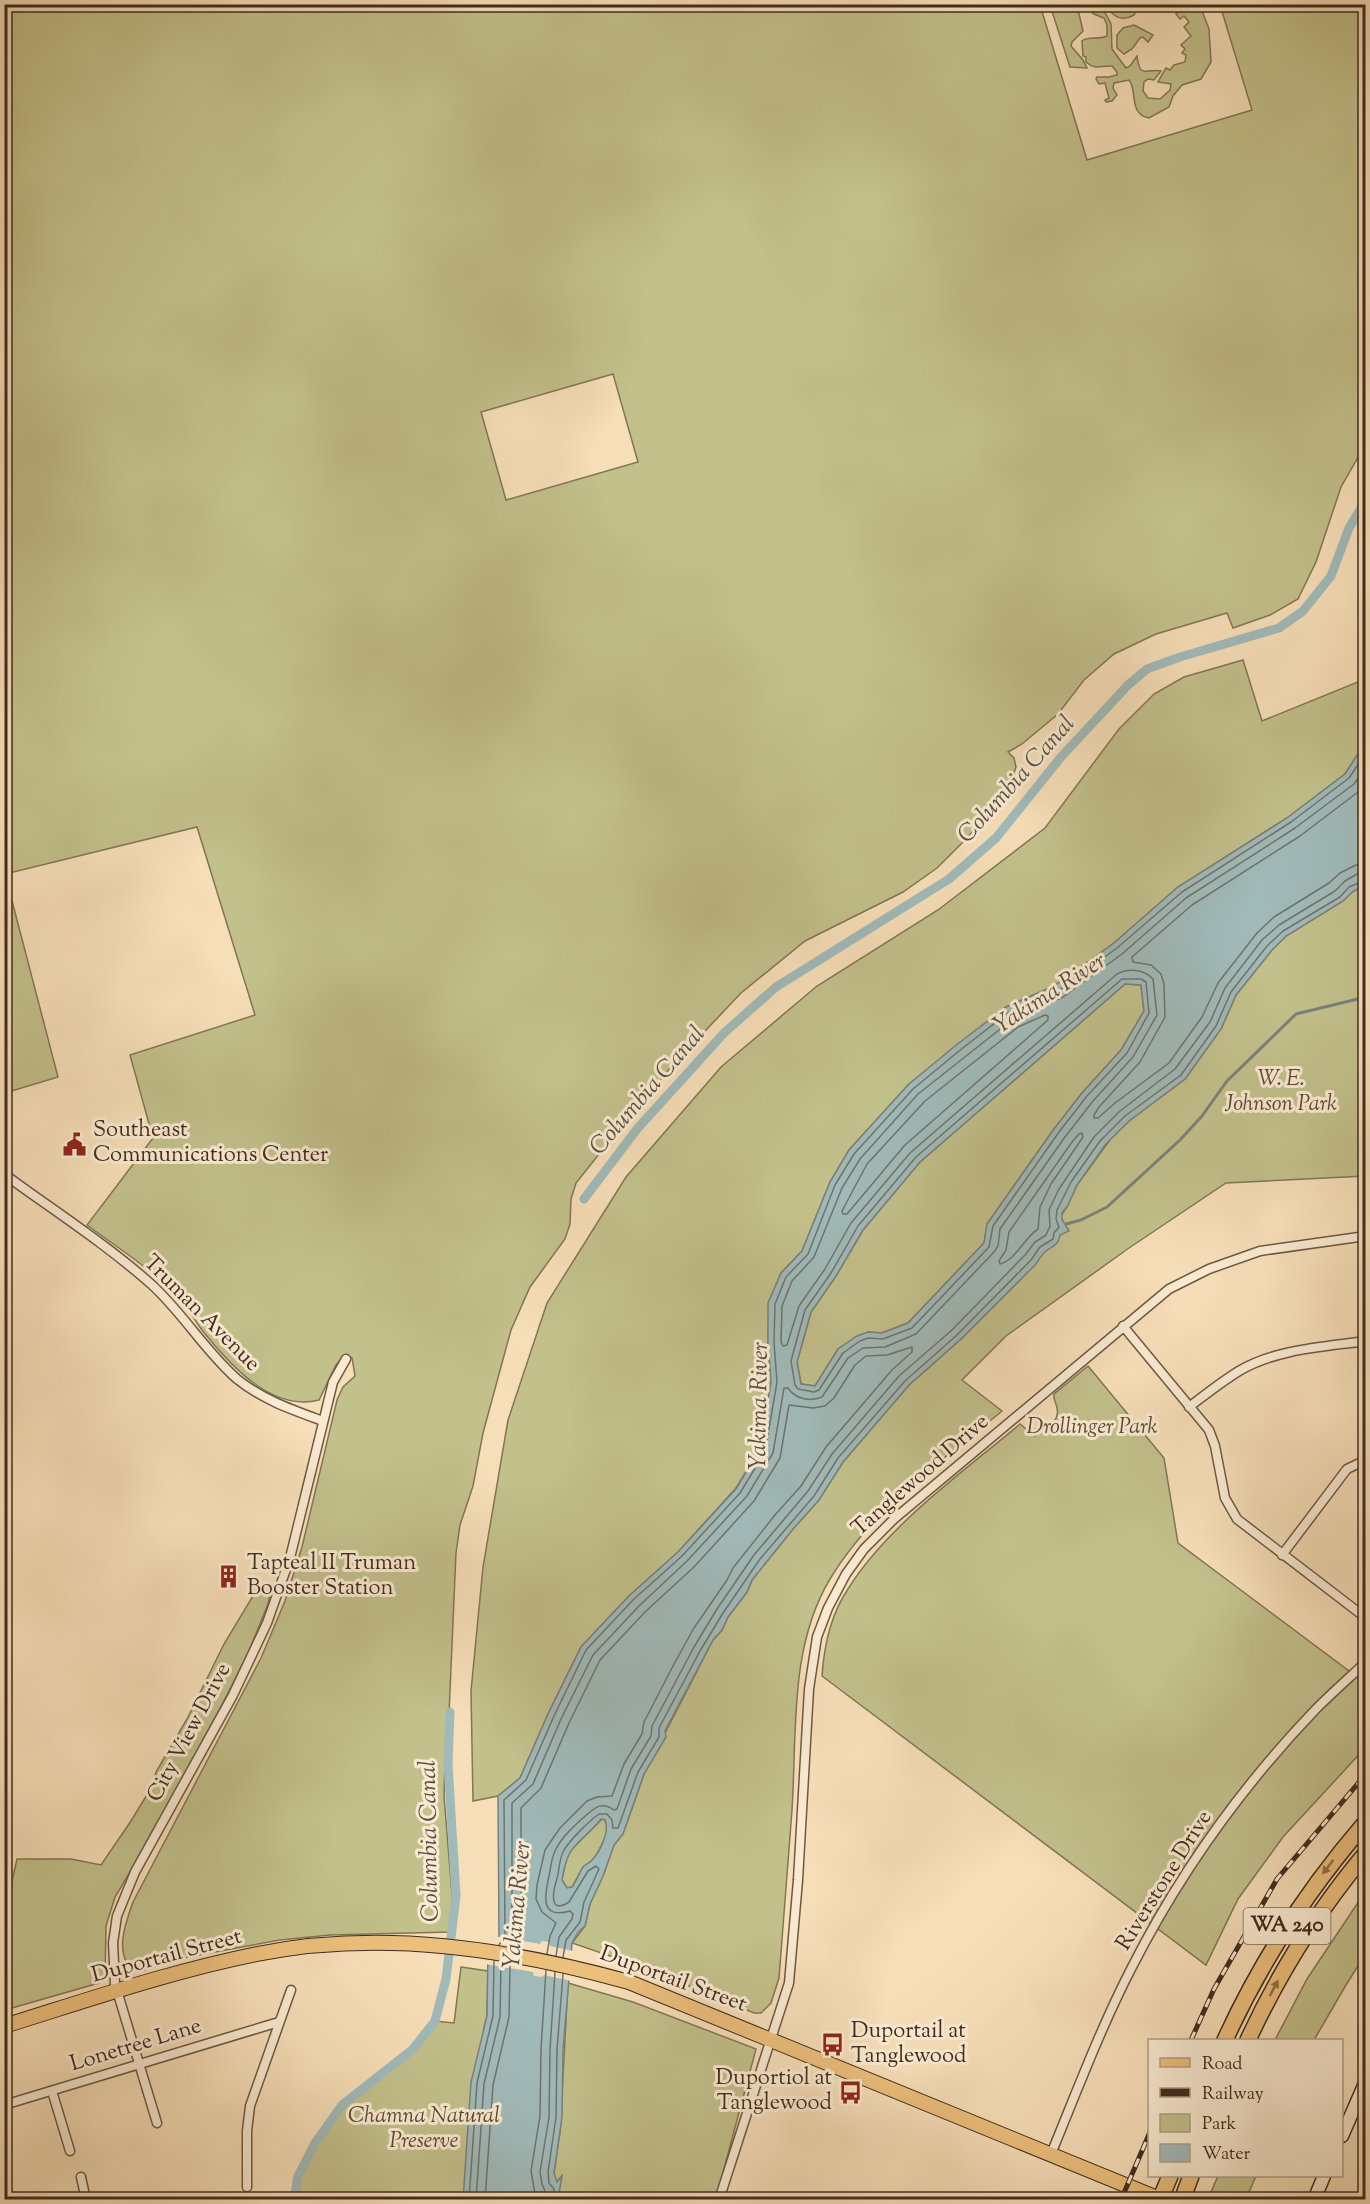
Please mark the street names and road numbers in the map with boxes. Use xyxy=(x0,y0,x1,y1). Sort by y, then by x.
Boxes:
street label: Truman Avenue xyxy=(135,1248,267,1380)
street label: Tanglewood Drive xyxy=(845,1407,997,1545)
street label: City View Drive xyxy=(140,1658,240,1808)
street label: Riverstone Drive xyxy=(1109,1805,1221,1957)
road number: WA 240 xyxy=(1244,1908,1330,1944)
street label: Duportail Street xyxy=(88,1921,246,1992)
street label: Duportail Street xyxy=(595,1939,751,2022)
street label: Lonetree Lane xyxy=(66,2011,206,2081)

